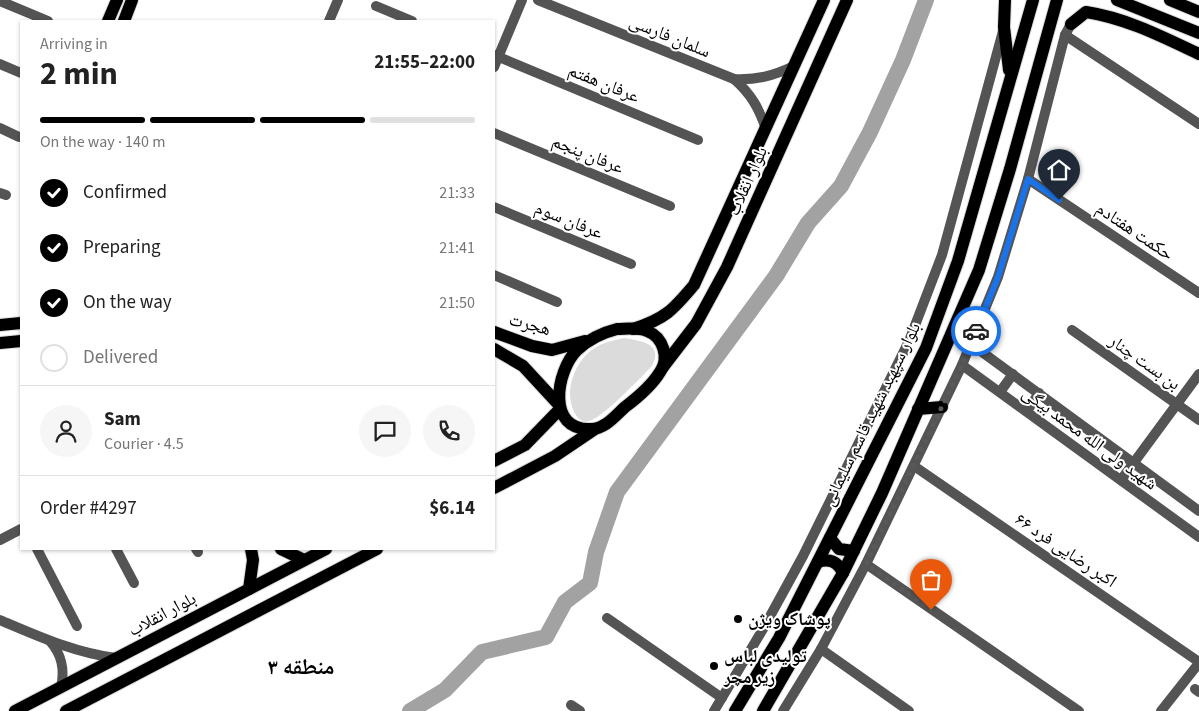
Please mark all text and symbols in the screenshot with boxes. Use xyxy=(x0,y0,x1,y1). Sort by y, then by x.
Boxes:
street label: سلمان فارسی xyxy=(625,9,714,64)
text: Arriving in xyxy=(40,33,108,55)
text: 21:55–22:00 xyxy=(374,49,475,76)
text: 2 min xyxy=(40,51,118,97)
street label: عرفان هفتم xyxy=(564,58,643,109)
street label: عرفان پنجم xyxy=(548,129,628,180)
text: On the way · 140 m xyxy=(40,131,165,153)
street label: بلوار انقلاب xyxy=(721,142,774,220)
pin xyxy=(1038,149,1080,200)
icon: home xyxy=(1045,156,1073,184)
icon: check xyxy=(40,179,68,207)
text: Confirmed xyxy=(83,179,167,206)
text: 21:33 xyxy=(439,182,475,204)
street label: عرفان سوم xyxy=(531,195,607,245)
street label: حکمت هفتادم xyxy=(1091,196,1179,267)
icon: check xyxy=(40,234,68,262)
text: Preparing xyxy=(83,234,161,261)
text: 21:41 xyxy=(439,237,475,259)
icon: check xyxy=(40,289,68,317)
text: On the way xyxy=(83,289,172,316)
text: 21:50 xyxy=(439,292,475,314)
courier xyxy=(951,306,1001,356)
street label: هجرت xyxy=(506,307,554,342)
icon: car xyxy=(962,317,990,345)
street label: بلوار سپهبد شهید قاسم سلیمانی xyxy=(816,318,927,510)
street label: بن بست چنار xyxy=(1103,328,1186,396)
text: Delivered xyxy=(83,344,158,371)
street label: شهید ولی الله محمد بیگی xyxy=(1017,381,1162,496)
button: person xyxy=(40,405,92,457)
button: chat xyxy=(359,405,411,457)
button: phone xyxy=(423,405,475,457)
text: Sam xyxy=(104,406,141,433)
text: Courier · 4.5 xyxy=(104,433,184,455)
text: Order #4297 xyxy=(40,495,137,522)
text: $6.14 xyxy=(429,495,475,522)
street label: ۶۶ اکبر رضایی فرد xyxy=(1010,507,1122,594)
pin xyxy=(910,559,952,610)
icon: bag xyxy=(917,566,945,594)
street label: بلوار انقلاب xyxy=(124,586,201,643)
place label: پوشاک ویژن xyxy=(748,607,831,632)
marker: پوشاک ویژن xyxy=(732,613,744,625)
place label: تولیدی لباس زیر مچر xyxy=(723,644,807,690)
district label: منطقه ۳ xyxy=(268,651,334,683)
marker: تولیدی لباس زیر مچر xyxy=(708,660,720,672)

